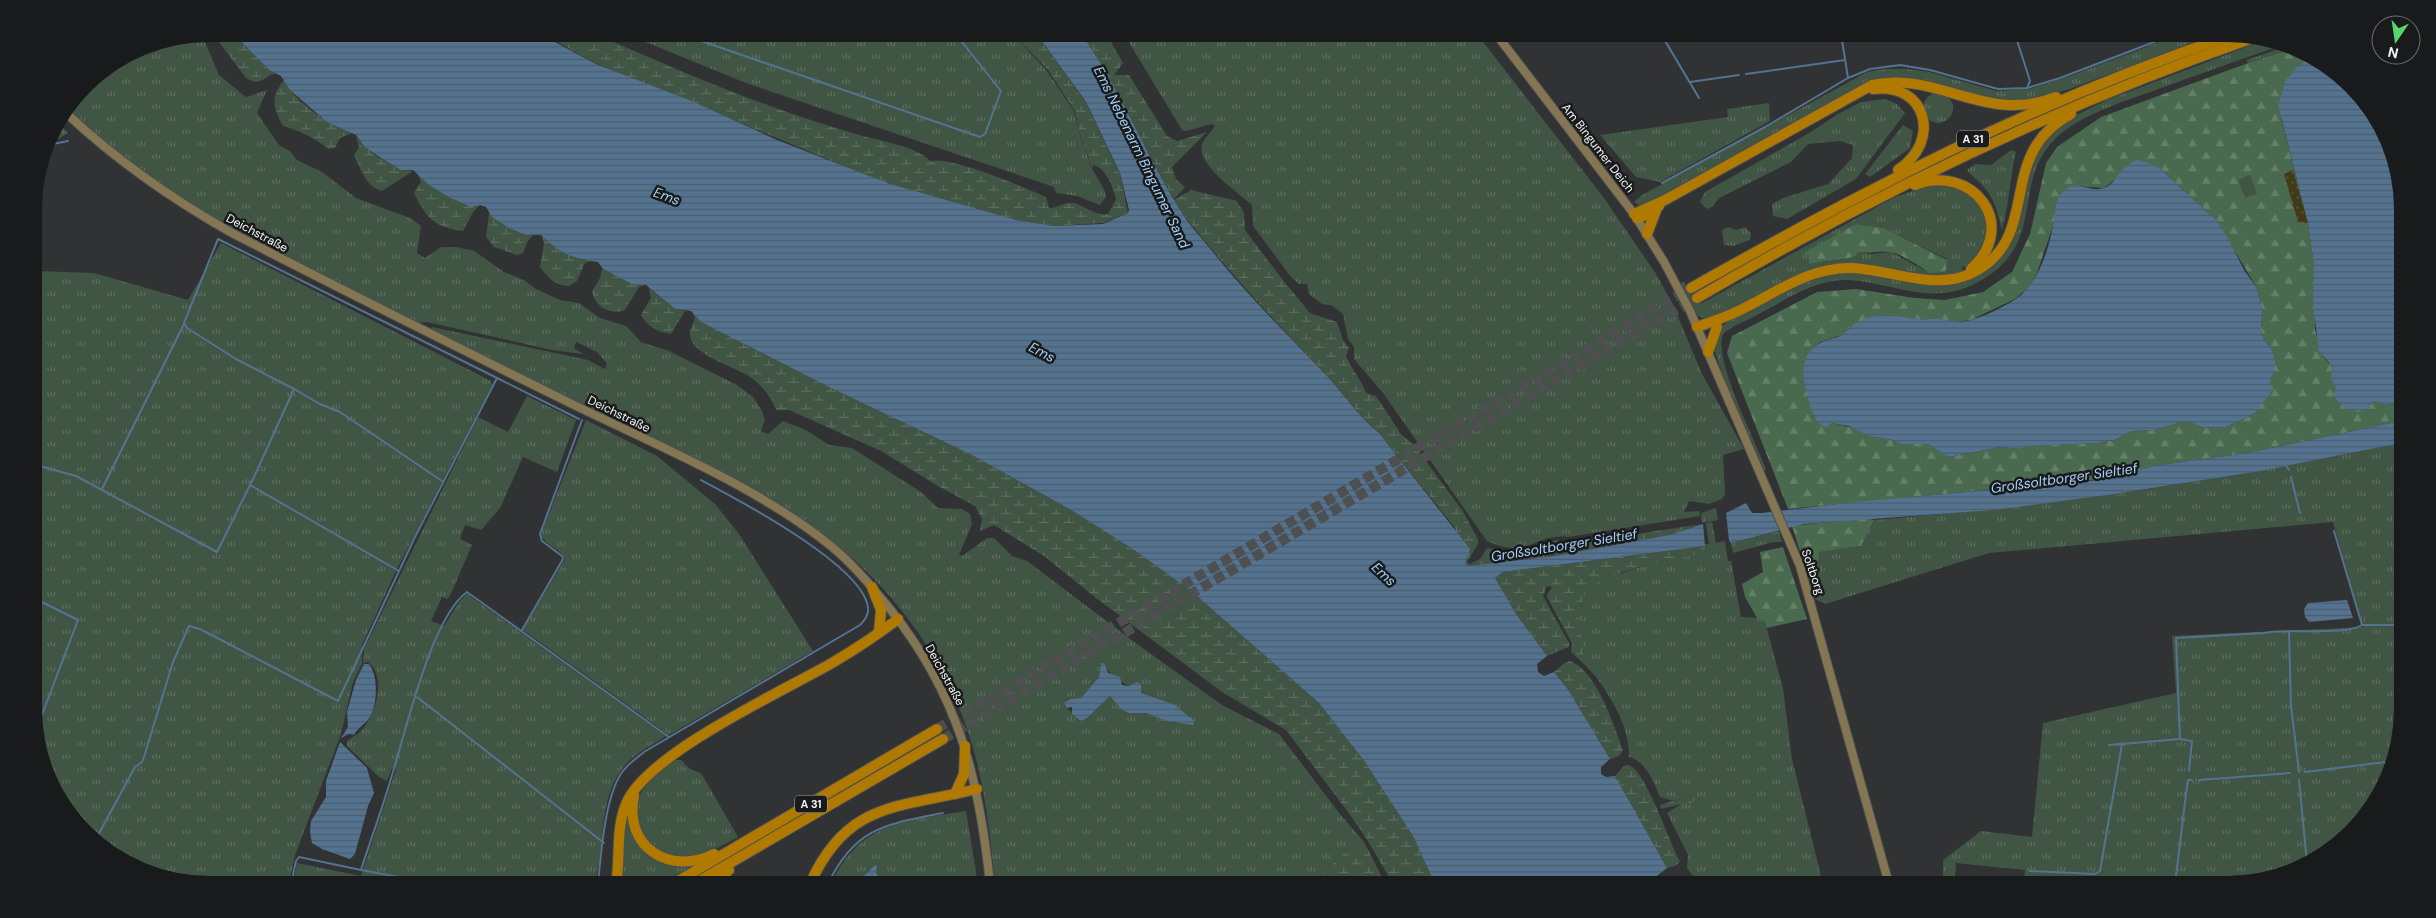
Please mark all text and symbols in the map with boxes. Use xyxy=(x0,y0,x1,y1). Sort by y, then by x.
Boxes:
north arrow xyxy=(2371,15,2421,65)
text: N xyxy=(2386,43,2400,63)
water label: Ems Nebenarm Bingumer Sand xyxy=(1090,63,1194,251)
street label: Am Bingumer Deich xyxy=(1558,100,1638,196)
road number: A 31 xyxy=(1957,130,1989,148)
water label: Ems xyxy=(651,183,683,209)
street label: Deichstraße xyxy=(223,210,291,256)
water label: Ems xyxy=(1026,338,1058,366)
street label: Deichstraße xyxy=(585,392,653,436)
water label: Großsoltborger Sieltief xyxy=(1990,459,2140,497)
water label: Großsoltborger Sieltief xyxy=(1490,524,1640,565)
street label: Soltborg xyxy=(1798,547,1828,597)
water label: Ems xyxy=(1368,558,1400,590)
street label: Deichstraße xyxy=(922,642,969,709)
road number: A 31 xyxy=(795,796,827,812)

